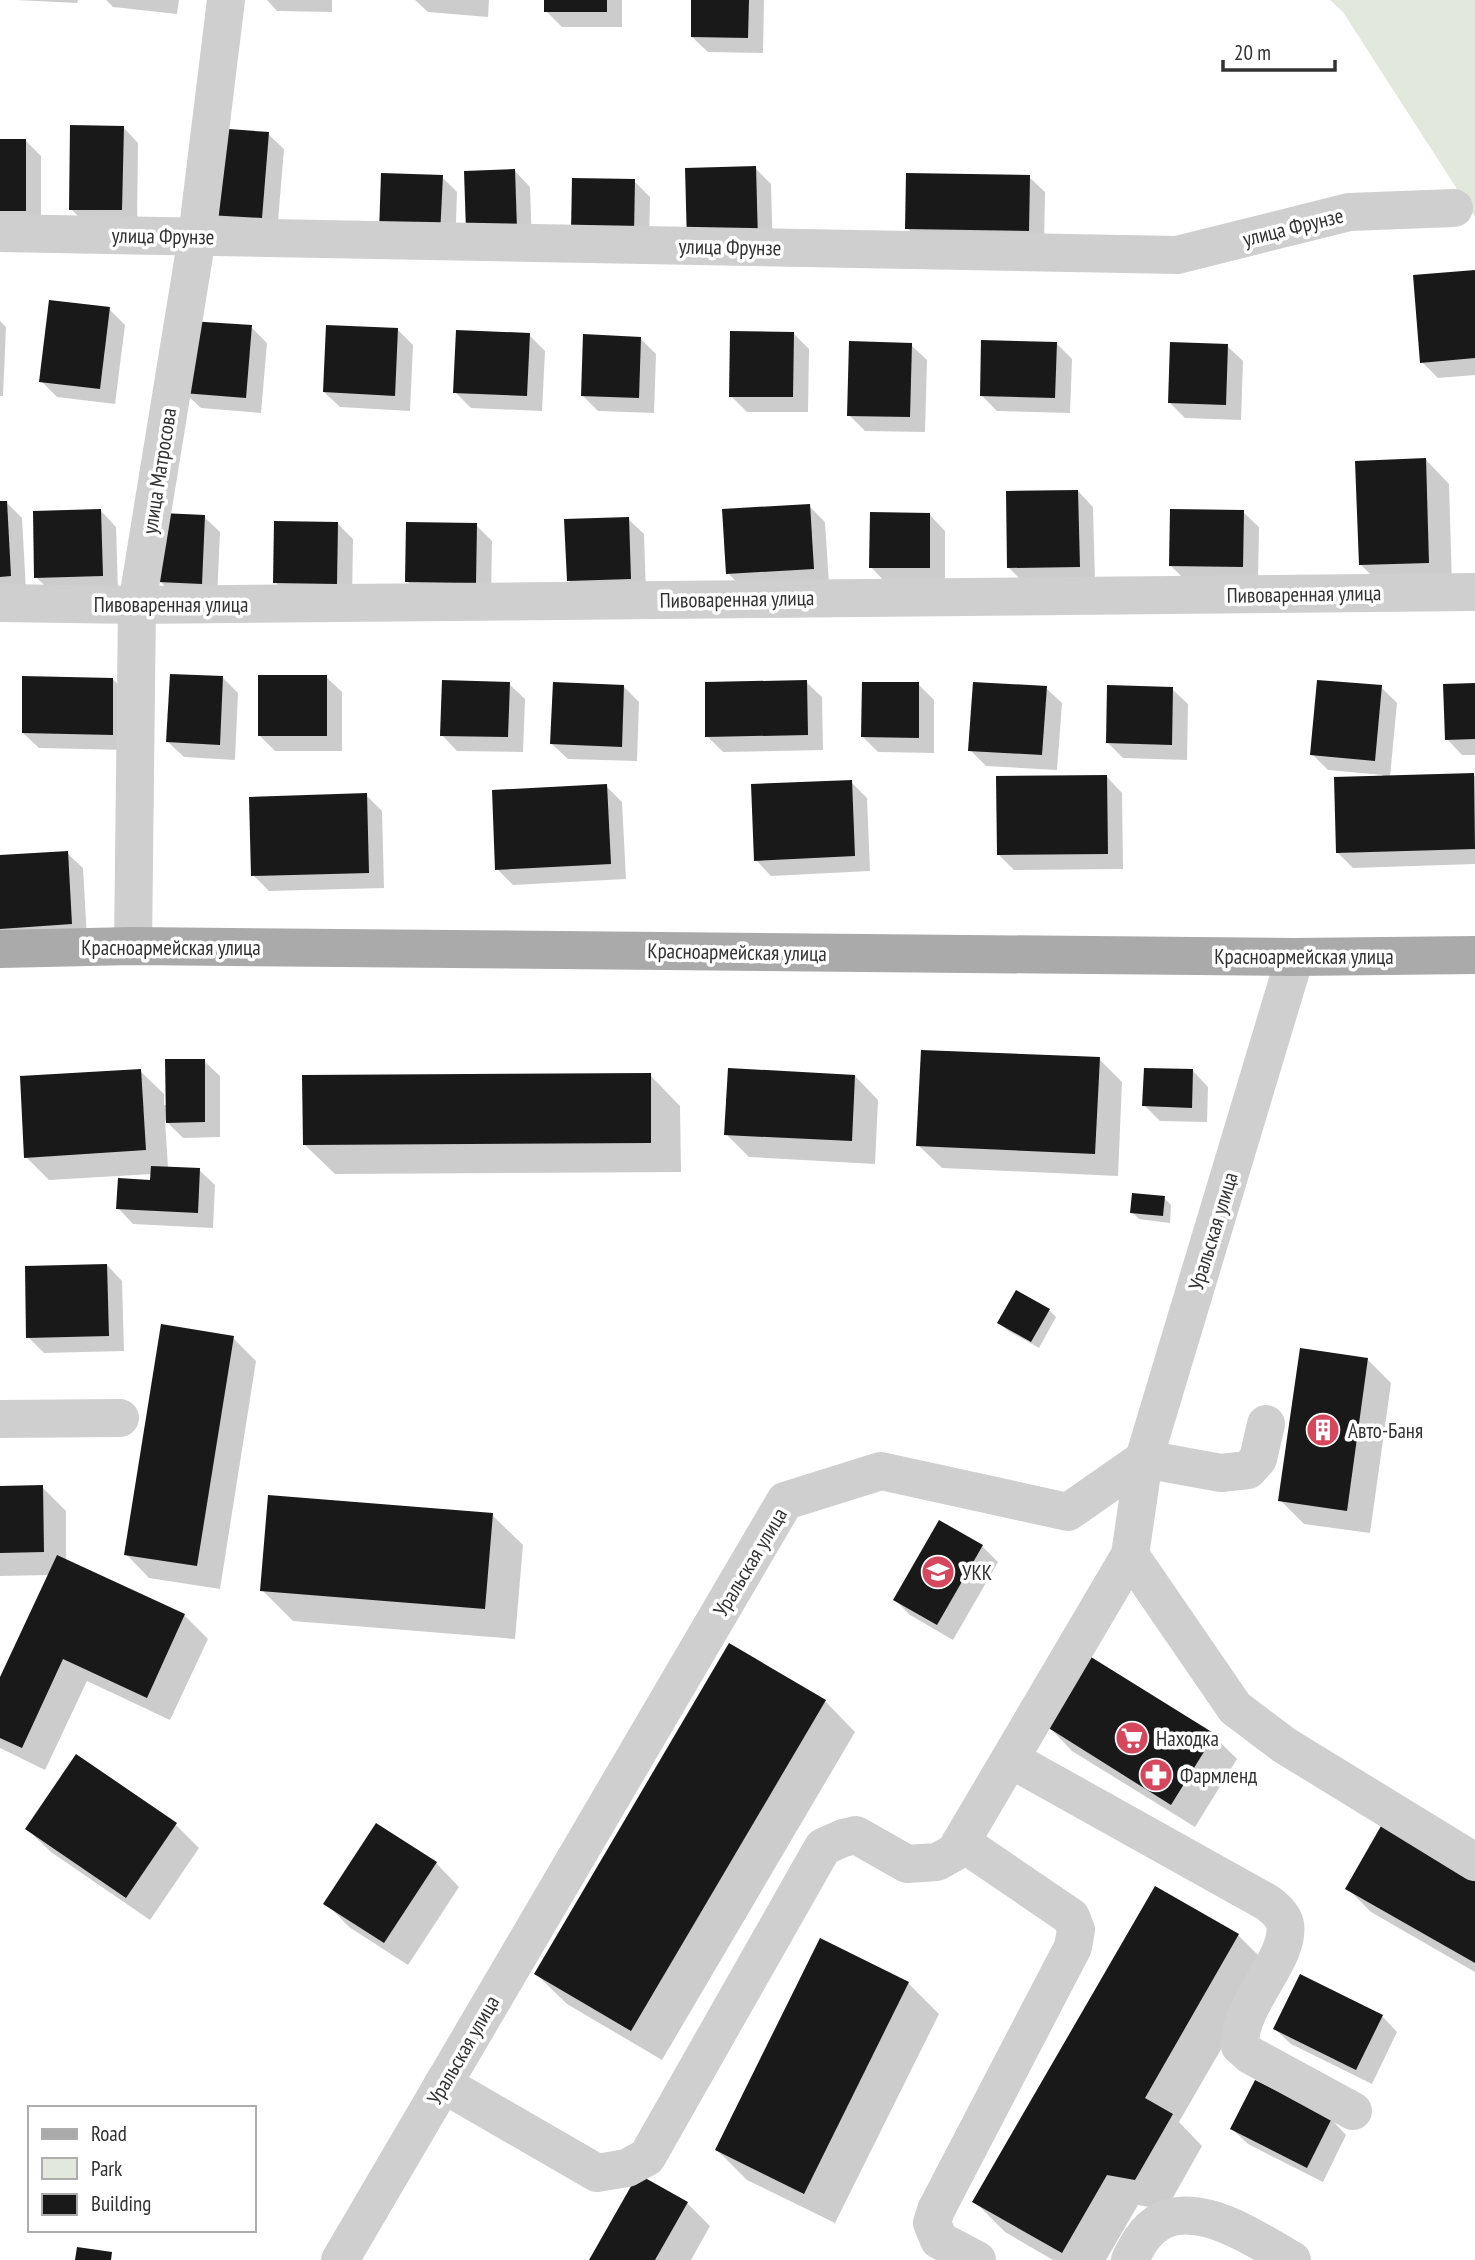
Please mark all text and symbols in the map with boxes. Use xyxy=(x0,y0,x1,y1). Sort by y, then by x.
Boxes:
scale bar xyxy=(1223,28,1335,72)
text: 20 m xyxy=(1234,39,1271,66)
street label: улица Фрунзе xyxy=(1240,201,1346,253)
street label: улица Фрунзе xyxy=(111,222,215,250)
street label: улица Фрунзе xyxy=(678,233,782,261)
street label: улица Матросова xyxy=(136,406,182,536)
street label: Пивоваренная улица xyxy=(1226,579,1382,609)
street label: Пивоваренная улица xyxy=(659,584,815,614)
street label: Пивоваренная улица xyxy=(94,591,248,618)
street label: Красноармейская улица xyxy=(81,934,261,961)
street label: Красноармейская улица xyxy=(647,937,827,967)
street label: Красноармейская улица xyxy=(1214,943,1394,970)
street label: Уральская улица xyxy=(1182,1169,1244,1293)
building icon: Авто-Баня xyxy=(1304,1411,1342,1449)
place label: Авто-Баня xyxy=(1348,1417,1423,1444)
street label: Уральская улица xyxy=(707,1503,793,1621)
school or university icon: УКК xyxy=(919,1553,957,1591)
place label: УКК xyxy=(962,1559,992,1586)
supermarket icon: Находка xyxy=(1113,1719,1151,1757)
place label: Находка xyxy=(1156,1725,1219,1752)
pharmacy icon: Фармленд xyxy=(1137,1756,1175,1794)
place label: Фармленд xyxy=(1180,1762,1257,1789)
street label: Уральская улица xyxy=(421,1990,505,2110)
legend xyxy=(28,2106,256,2232)
text: Road xyxy=(91,2120,127,2147)
text: Park xyxy=(91,2155,122,2182)
text: Building xyxy=(91,2190,151,2217)

